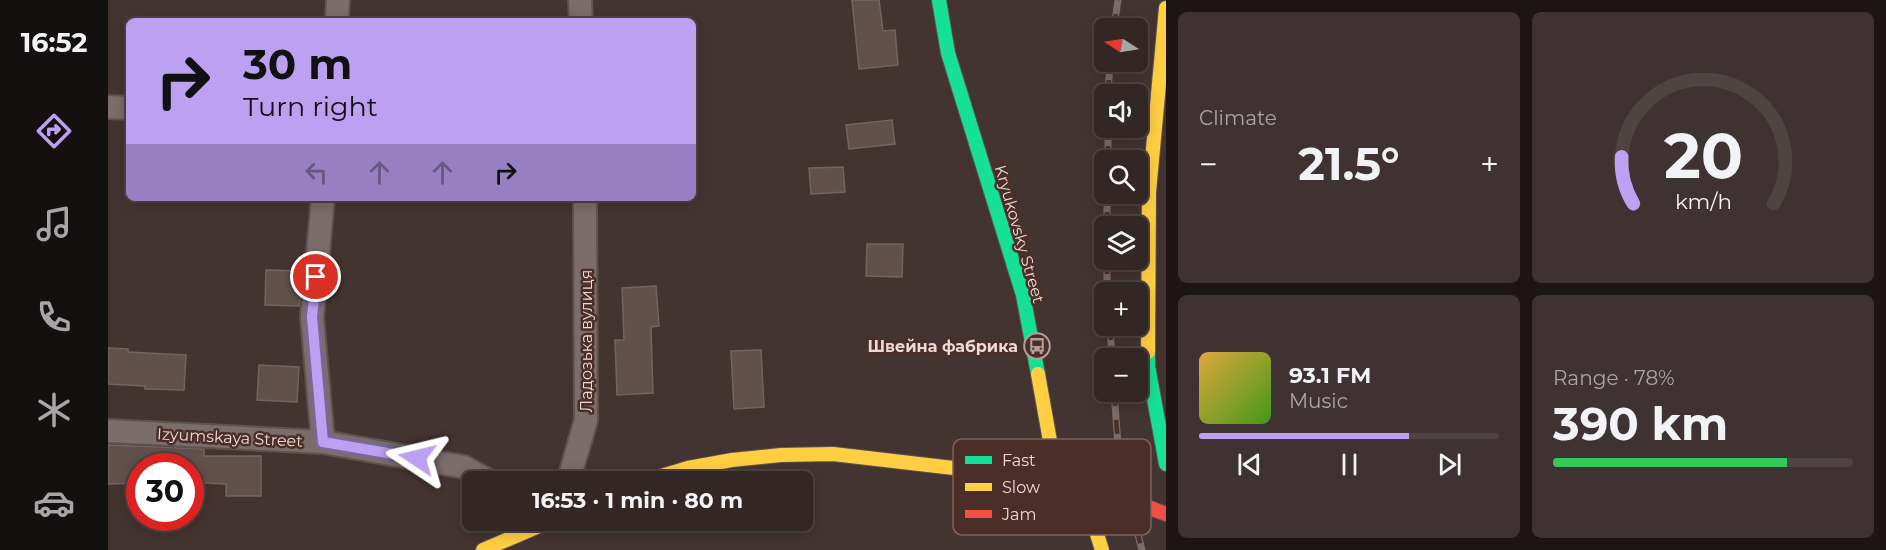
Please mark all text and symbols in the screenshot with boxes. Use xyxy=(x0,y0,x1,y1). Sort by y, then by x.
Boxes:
north arrow xyxy=(1094,18,1148,72)
map controls xyxy=(1094,18,1148,402)
text: 16:52 xyxy=(21,26,87,59)
text: 30 m xyxy=(243,38,352,90)
icon: right xyxy=(144,42,222,120)
button: sound xyxy=(1094,84,1148,138)
text: Turn right xyxy=(243,90,378,123)
text: Climate xyxy=(1199,106,1277,130)
icon: directions xyxy=(33,110,75,152)
text: 20 xyxy=(1663,118,1743,194)
text: 21.5° xyxy=(1298,136,1400,191)
text: − xyxy=(1199,144,1218,184)
text: + xyxy=(1480,144,1499,184)
button: search xyxy=(1094,150,1148,204)
icon: left xyxy=(300,156,333,189)
icon: ahead xyxy=(363,156,396,189)
icon: ahead xyxy=(426,156,459,189)
icon: right xyxy=(489,156,522,189)
street label: Kryukovsky Street xyxy=(991,163,1048,306)
text: km/h xyxy=(1674,189,1732,215)
icon: music xyxy=(33,203,75,245)
button: layers xyxy=(1094,216,1148,270)
pin xyxy=(290,251,341,302)
icon: arrive xyxy=(299,260,332,293)
street label: Ладозька вулиця xyxy=(577,270,596,412)
button: + xyxy=(1094,282,1148,336)
icon: phone xyxy=(33,296,75,338)
bus stop icon: Швейна фабрика xyxy=(1022,331,1052,361)
place label: Швейна фабрика xyxy=(867,337,1018,356)
button: − xyxy=(1094,348,1148,402)
text: 93.1 FM xyxy=(1289,362,1371,389)
text: Range · 78% xyxy=(1553,366,1675,390)
icon: climate xyxy=(33,389,75,431)
text: Music xyxy=(1289,389,1348,413)
text: 390 km xyxy=(1553,396,1728,451)
street label: Izyumskaya Street xyxy=(157,424,304,451)
position arrow xyxy=(385,426,449,490)
legend xyxy=(953,439,1151,535)
icon: previous xyxy=(1233,448,1266,481)
icon: pause xyxy=(1333,448,1366,481)
icon: next xyxy=(1433,448,1466,481)
text: Fast xyxy=(1002,451,1036,470)
speed limit sign: 30 xyxy=(126,453,204,531)
text: Slow xyxy=(1002,478,1040,497)
icon: car xyxy=(33,482,75,524)
text: 16:53 · 1 min · 80 m xyxy=(532,487,743,514)
text: Jam xyxy=(1001,505,1036,524)

